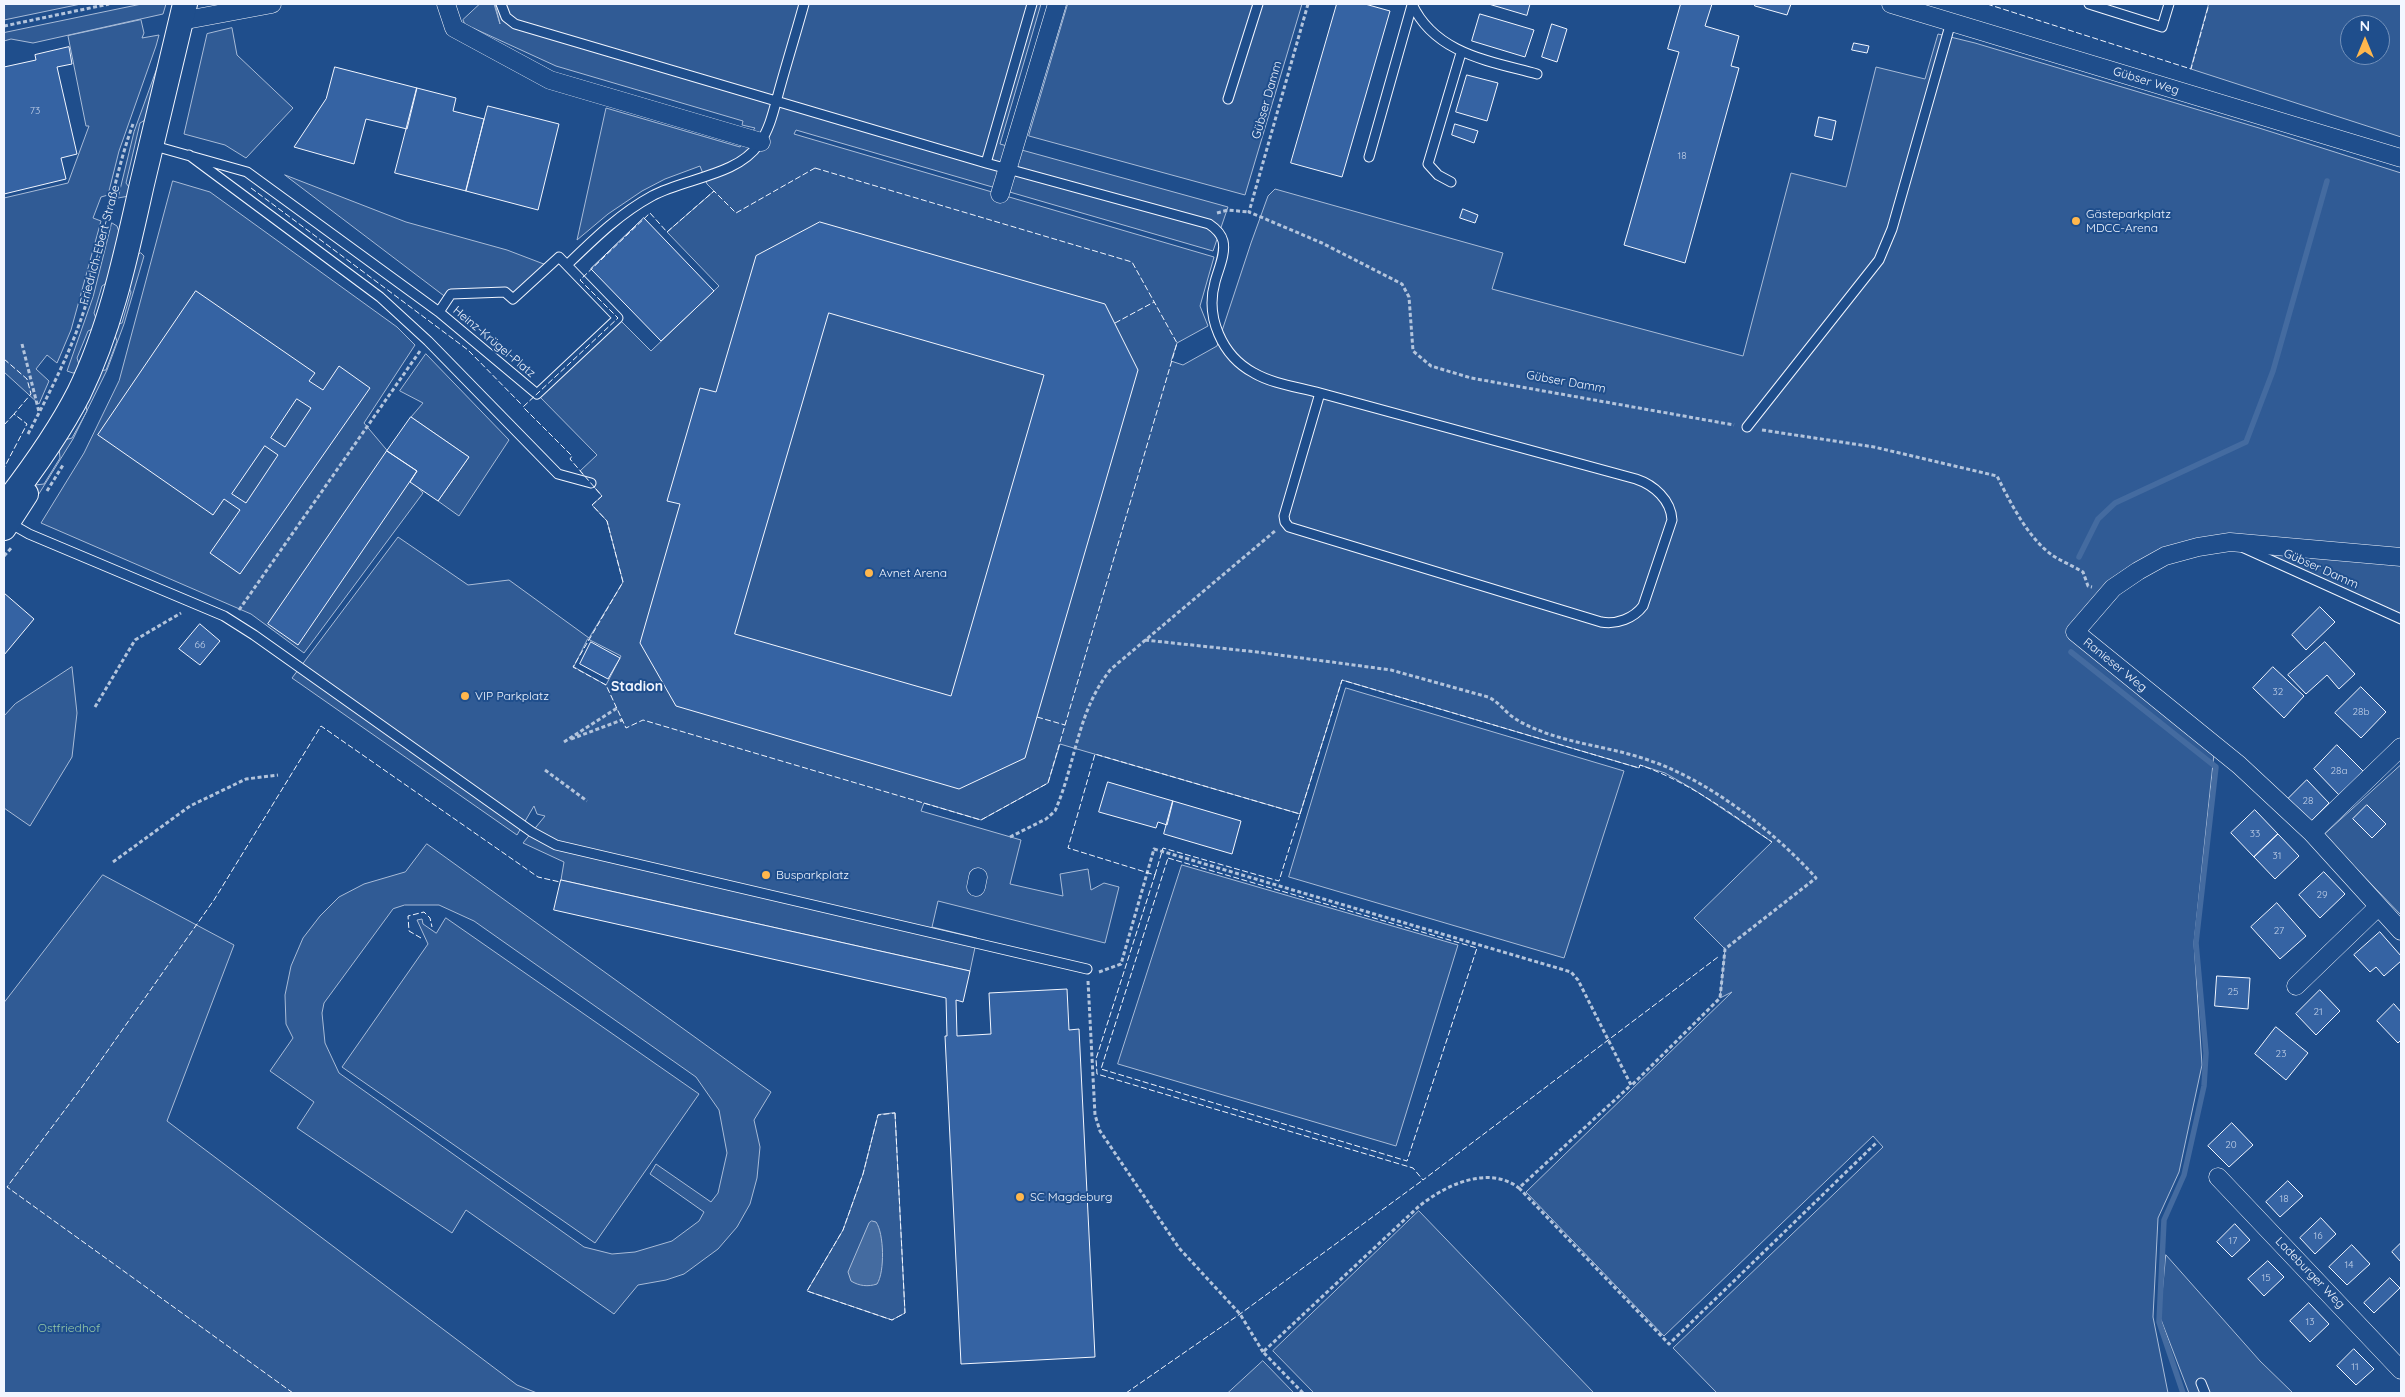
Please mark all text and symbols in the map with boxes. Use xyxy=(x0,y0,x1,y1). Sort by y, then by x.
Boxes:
north arrow xyxy=(2340,15,2390,65)
text: N xyxy=(2360,17,2370,35)
street label: Gübser Damm xyxy=(1249,59,1285,141)
street label: Gübser Weg xyxy=(2111,64,2181,98)
house number: 73 xyxy=(30,105,40,117)
house number: 18 xyxy=(1677,150,1687,162)
street label: Friedrich-Ebert-Straße xyxy=(77,183,123,307)
place label: Gästeparkplatz MDCC-Arena xyxy=(2086,207,2171,235)
marker: Gästeparkplatz MDCC-Arena xyxy=(2070,215,2082,227)
street label: Heinz-Krügel-Platz xyxy=(450,303,538,381)
street label: Gübser Damm xyxy=(1525,368,1607,396)
street label: Gübser Damm xyxy=(2281,546,2361,592)
place label: Avnet Arena xyxy=(879,566,947,580)
marker: Avnet Arena xyxy=(863,567,875,579)
street label: Ranieser Weg xyxy=(2080,635,2150,695)
house number: 66 xyxy=(195,639,205,651)
district label: Stadion xyxy=(611,679,663,695)
house number: 32 xyxy=(2273,686,2283,698)
place label: VIP Parkplatz xyxy=(475,689,549,703)
marker: VIP Parkplatz xyxy=(459,690,471,702)
house number: 28b xyxy=(2353,706,2369,718)
house number: 28a xyxy=(2331,765,2347,777)
house number: 28 xyxy=(2303,795,2313,807)
house number: 33 xyxy=(2250,828,2260,840)
house number: 31 xyxy=(2273,850,2281,862)
place label: Busparkplatz xyxy=(776,868,849,882)
marker: Busparkplatz xyxy=(760,869,772,881)
house number: 29 xyxy=(2316,889,2328,901)
house number: 27 xyxy=(2274,925,2284,937)
house number: 25 xyxy=(2228,986,2238,998)
house number: 21 xyxy=(2313,1006,2323,1018)
house number: 23 xyxy=(2276,1048,2286,1060)
house number: 20 xyxy=(2225,1139,2237,1151)
place label: SC Magdeburg xyxy=(1030,1190,1112,1204)
marker: SC Magdeburg xyxy=(1014,1191,1026,1203)
house number: 18 xyxy=(2279,1193,2289,1205)
house number: 16 xyxy=(2313,1230,2323,1242)
street label: Ladeburger Weg xyxy=(2272,1234,2348,1312)
house number: 17 xyxy=(2229,1235,2237,1247)
house number: 14 xyxy=(2345,1259,2353,1271)
house number: 15 xyxy=(2261,1272,2271,1284)
house number: 13 xyxy=(2306,1316,2314,1328)
park label: Ostfriedhof xyxy=(38,1321,100,1335)
house number: 11 xyxy=(2351,1361,2359,1373)

